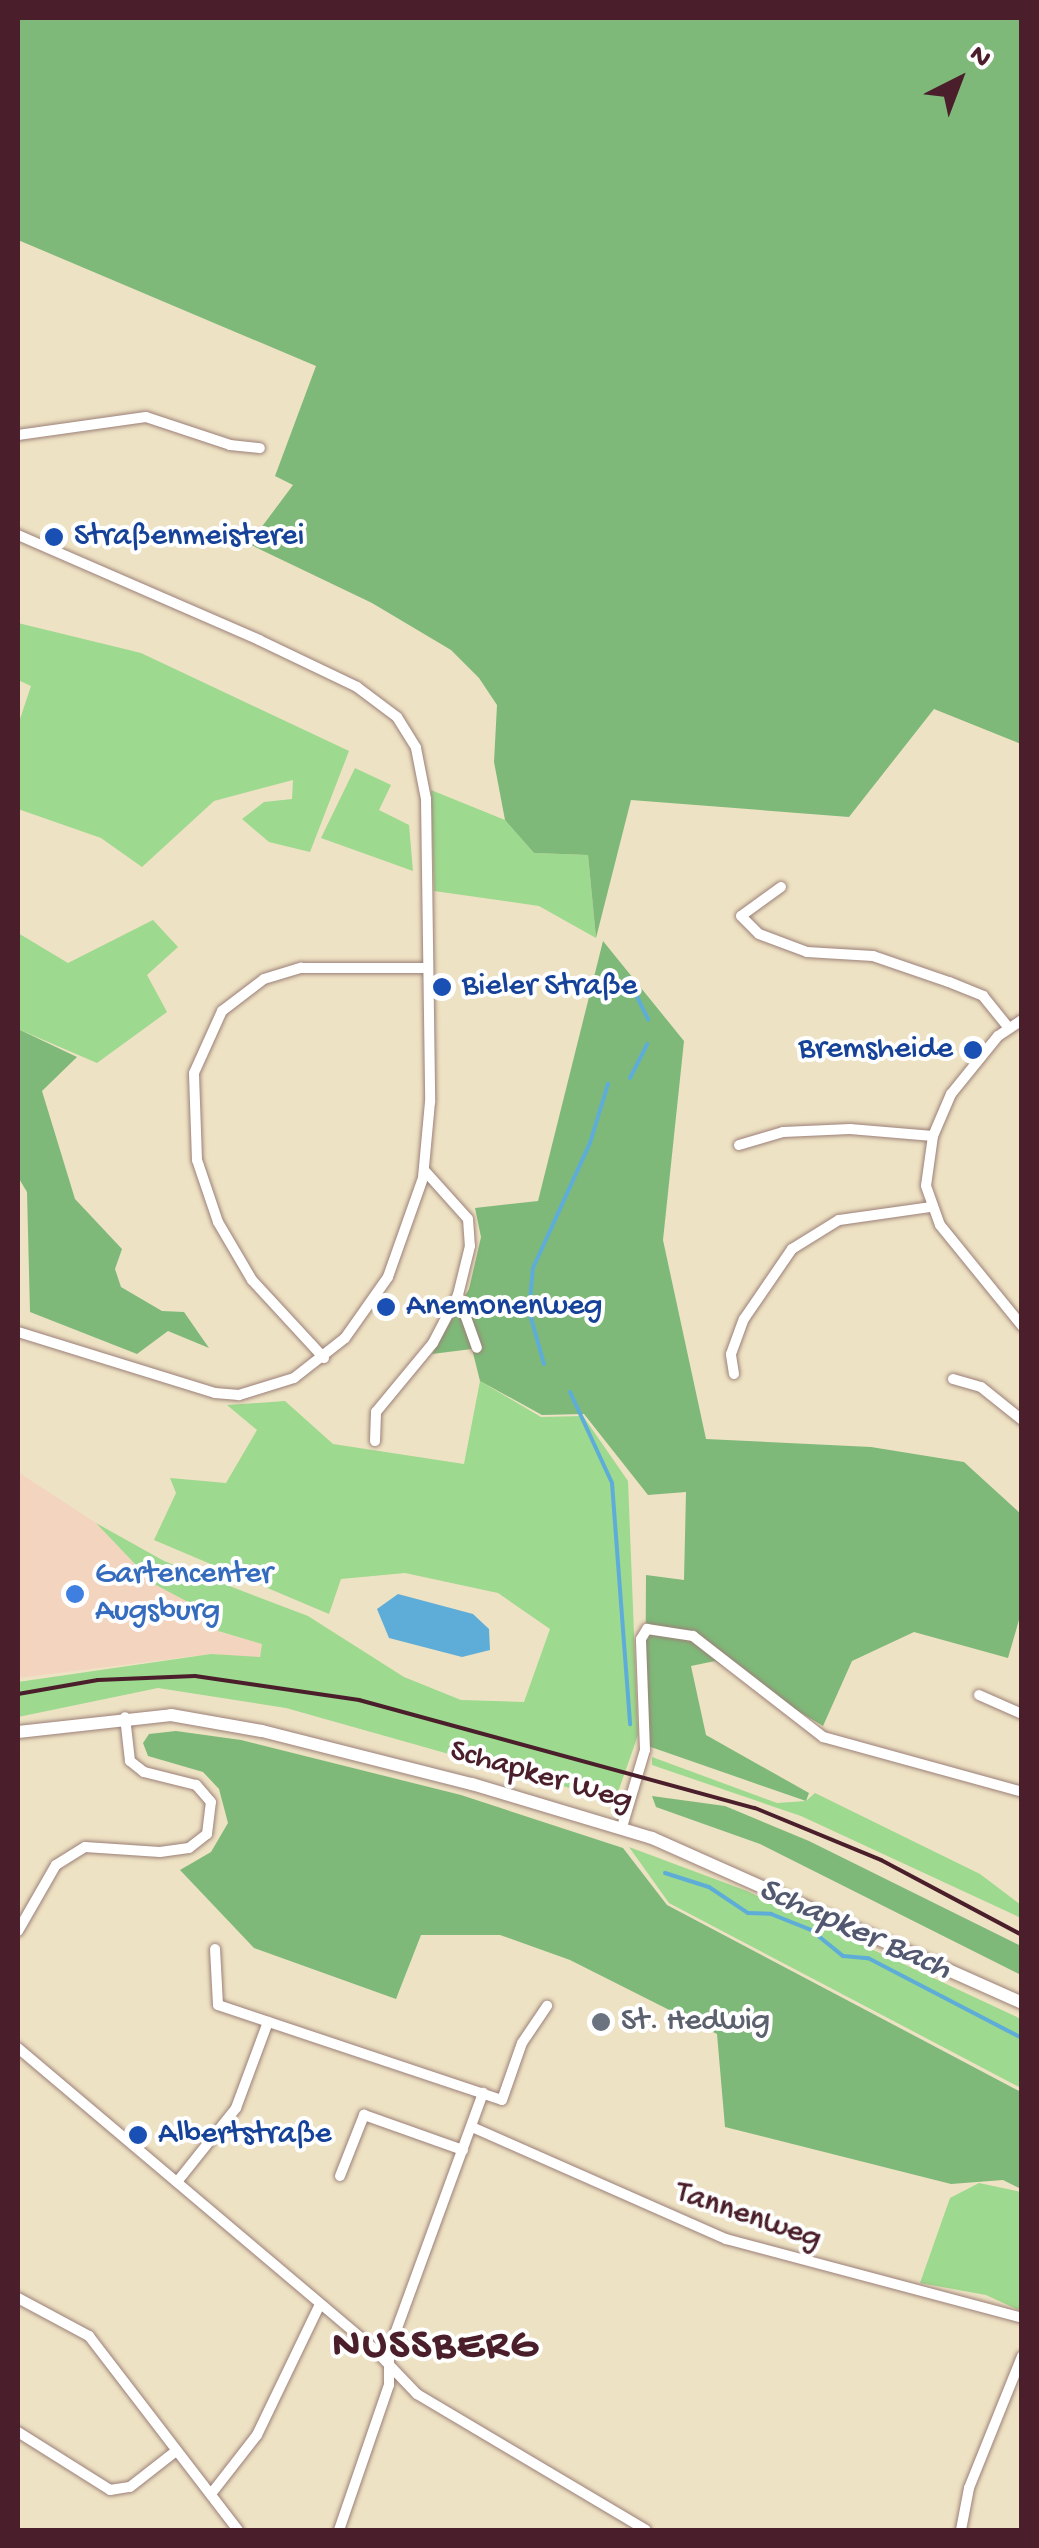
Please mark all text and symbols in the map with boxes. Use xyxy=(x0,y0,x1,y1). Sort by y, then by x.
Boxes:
north arrow xyxy=(909,30,1009,130)
text: N xyxy=(962,39,997,76)
place label: Straßenmeisterei xyxy=(74,518,304,556)
marker: Straßenmeisterei xyxy=(43,526,65,548)
place label: Bieler Straße xyxy=(462,968,637,1006)
marker: Bieler Straße xyxy=(431,976,453,998)
place label: Bremsheide xyxy=(798,1031,953,1069)
marker: Bremsheide xyxy=(962,1039,984,1061)
place label: Anemonenweg xyxy=(406,1288,602,1326)
marker: Anemonenweg xyxy=(375,1296,397,1318)
place label: Gartencenter Augsburg xyxy=(95,1557,273,1632)
marker: Gartencenter Augsburg xyxy=(64,1583,86,1605)
street label: Schapker Weg xyxy=(445,1733,637,1821)
water label: Schapker Bach xyxy=(751,1870,957,1992)
place label: St. Hedwig xyxy=(621,2003,770,2041)
marker: St. Hedwig xyxy=(590,2011,612,2033)
place label: Albertstraße xyxy=(158,2116,332,2154)
marker: Albertstraße xyxy=(127,2124,149,2146)
street label: Tannenweg xyxy=(670,2174,826,2260)
district label: NUSSBERG xyxy=(333,2323,539,2373)

